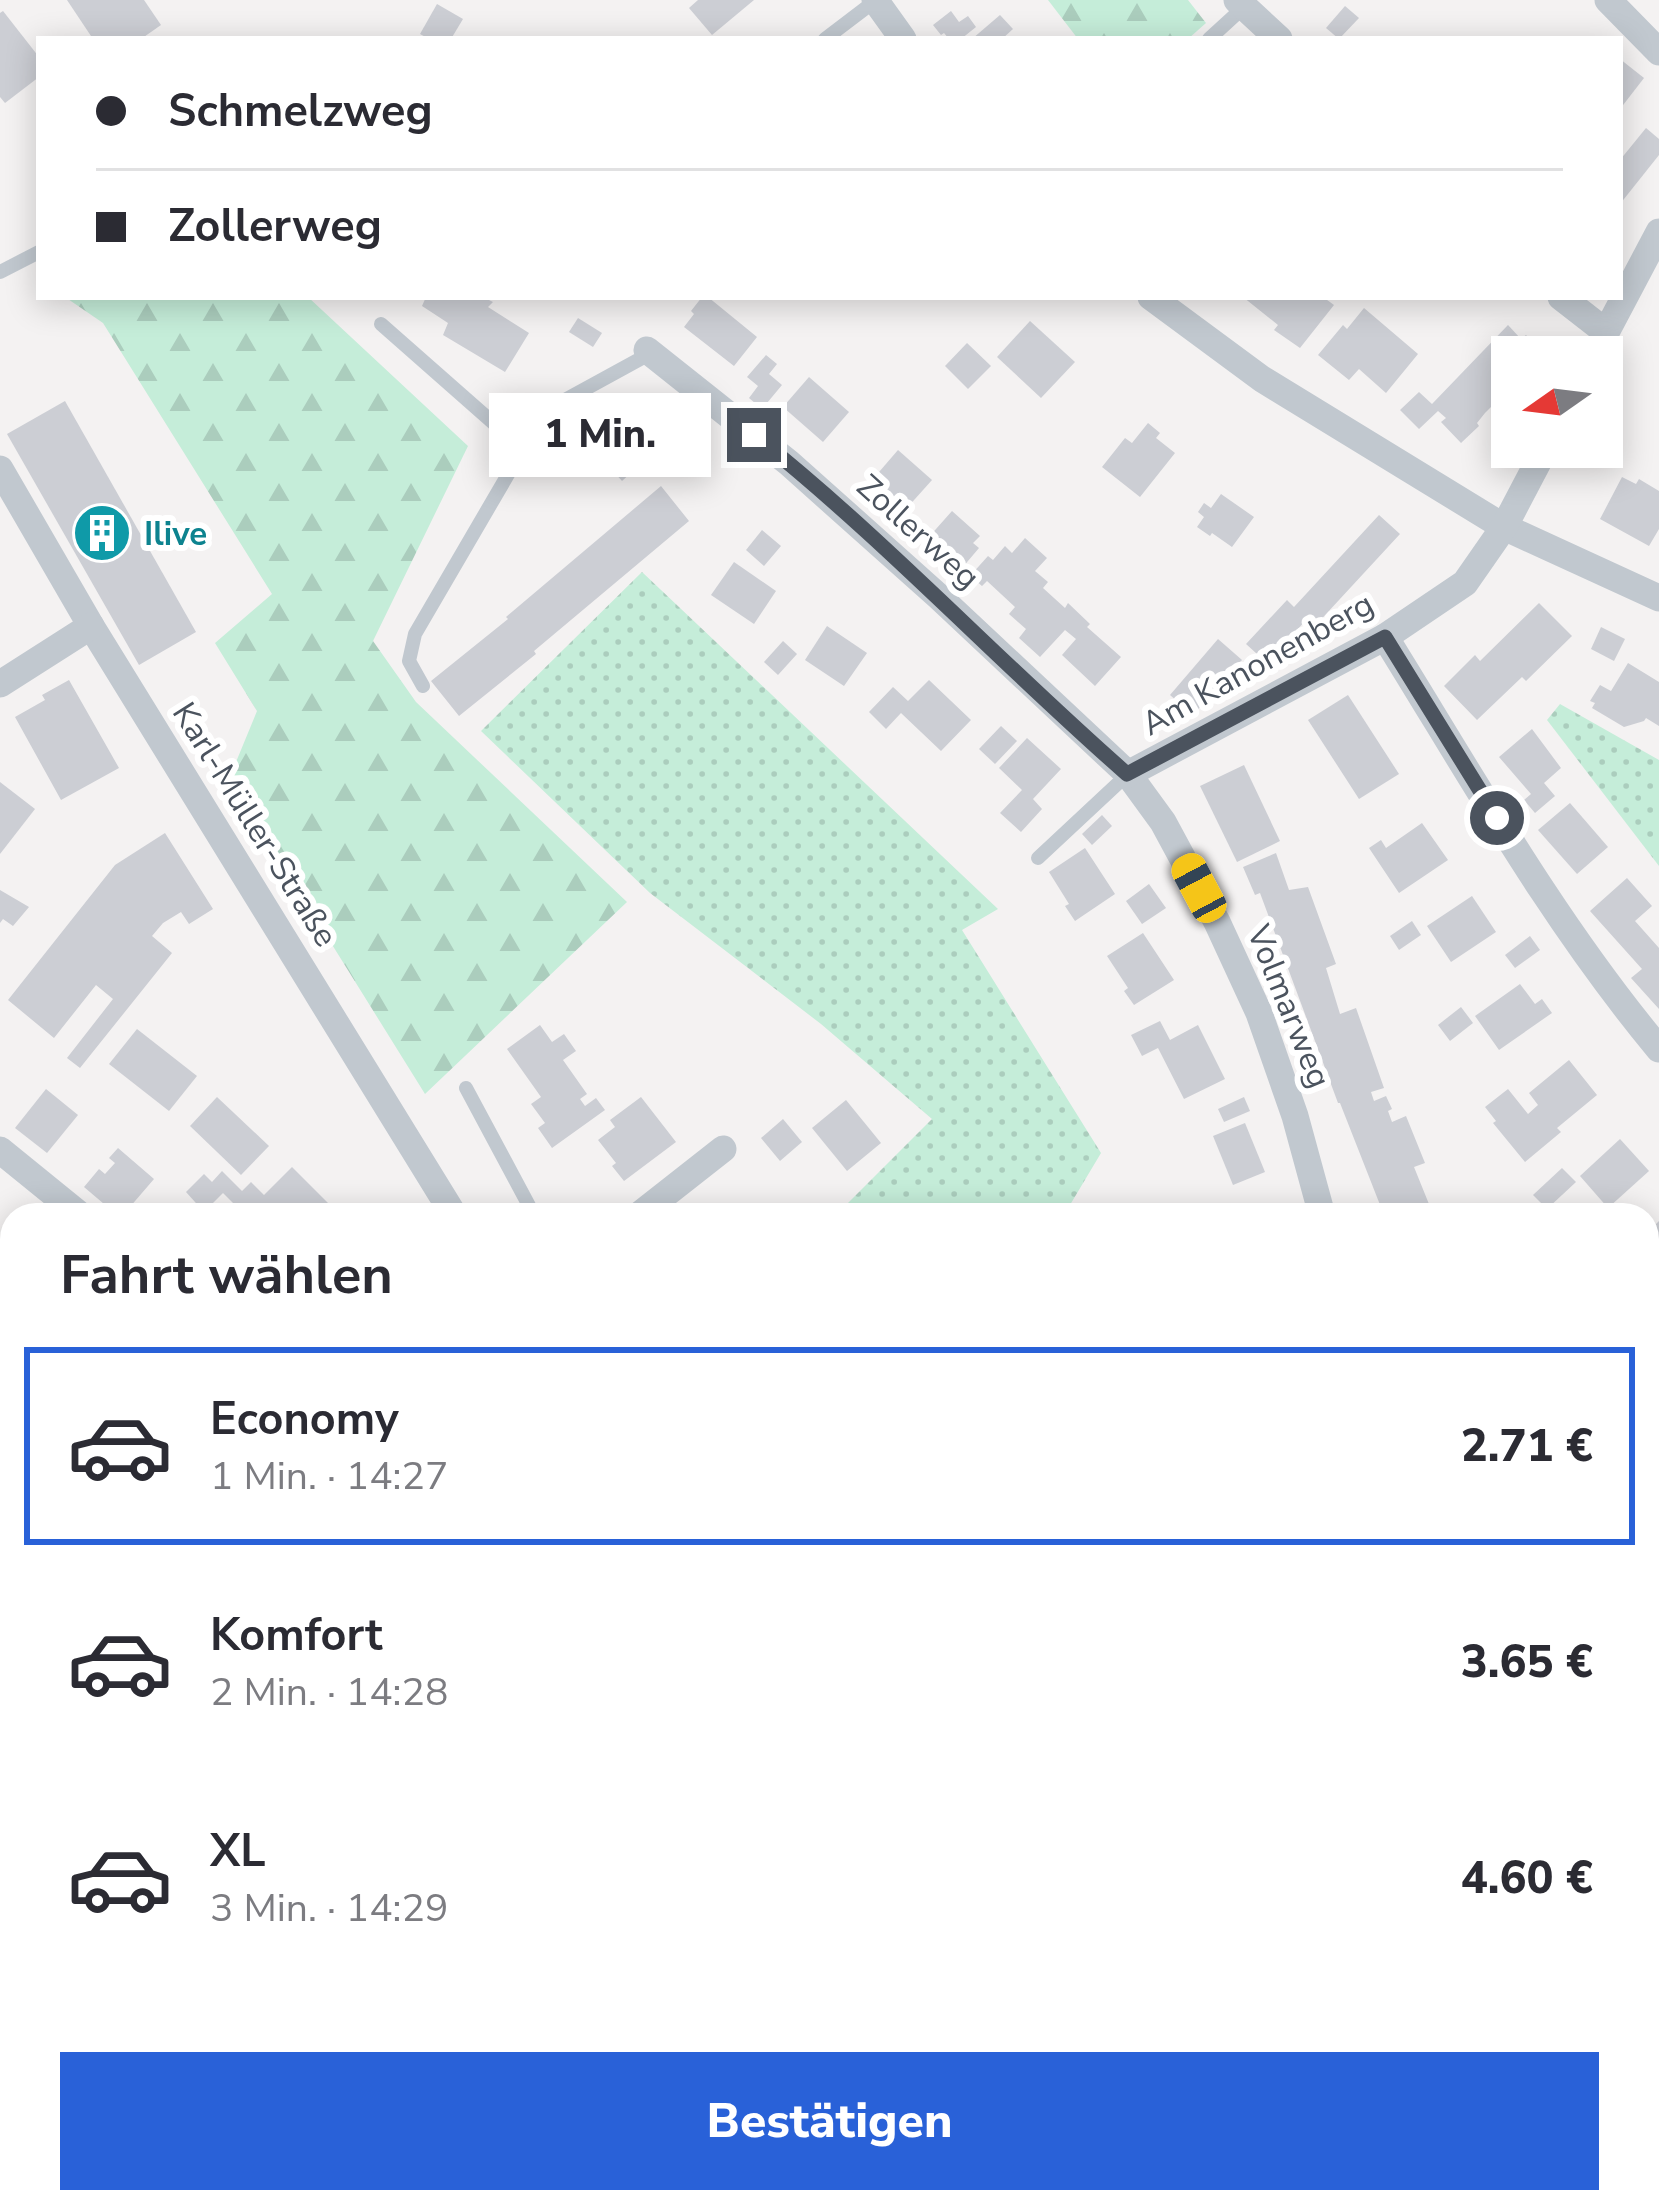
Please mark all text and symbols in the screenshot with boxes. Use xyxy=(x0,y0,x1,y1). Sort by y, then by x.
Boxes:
text: Schmelzweg xyxy=(168,81,433,142)
text: Zollerweg xyxy=(168,196,382,257)
north arrow xyxy=(1491,336,1623,468)
map controls xyxy=(1491,336,1623,468)
callout: 1 Min. xyxy=(490,393,712,477)
text: 1 Min. xyxy=(544,408,656,461)
route end xyxy=(727,408,781,462)
street label: Zollerweg xyxy=(847,465,989,600)
building icon: Ilive xyxy=(71,502,133,564)
place label: Ilive xyxy=(144,512,207,557)
street label: Am Kanonenberg xyxy=(1134,582,1382,747)
street label: Karl-Müller-Straße xyxy=(161,694,348,956)
route start xyxy=(1470,791,1524,845)
car xyxy=(1166,848,1232,928)
street label: Volmarweg xyxy=(1235,918,1342,1095)
text: Fahrt wählen xyxy=(60,1238,393,1312)
text: Economy xyxy=(210,1389,399,1450)
icon: car xyxy=(66,1392,174,1500)
text: 2.71 € xyxy=(1461,1416,1593,1477)
text: 1 Min. · 14:27 xyxy=(210,1450,448,1503)
text: Komfort xyxy=(210,1605,383,1666)
icon: car xyxy=(66,1608,174,1716)
text: 3.65 € xyxy=(1461,1632,1593,1693)
text: 2 Min. · 14:28 xyxy=(210,1666,448,1719)
text: XL xyxy=(210,1821,266,1882)
icon: car xyxy=(66,1824,174,1932)
text: 4.60 € xyxy=(1461,1848,1593,1909)
text: 3 Min. · 14:29 xyxy=(210,1882,448,1935)
button: Bestätigen xyxy=(60,2052,1599,2190)

